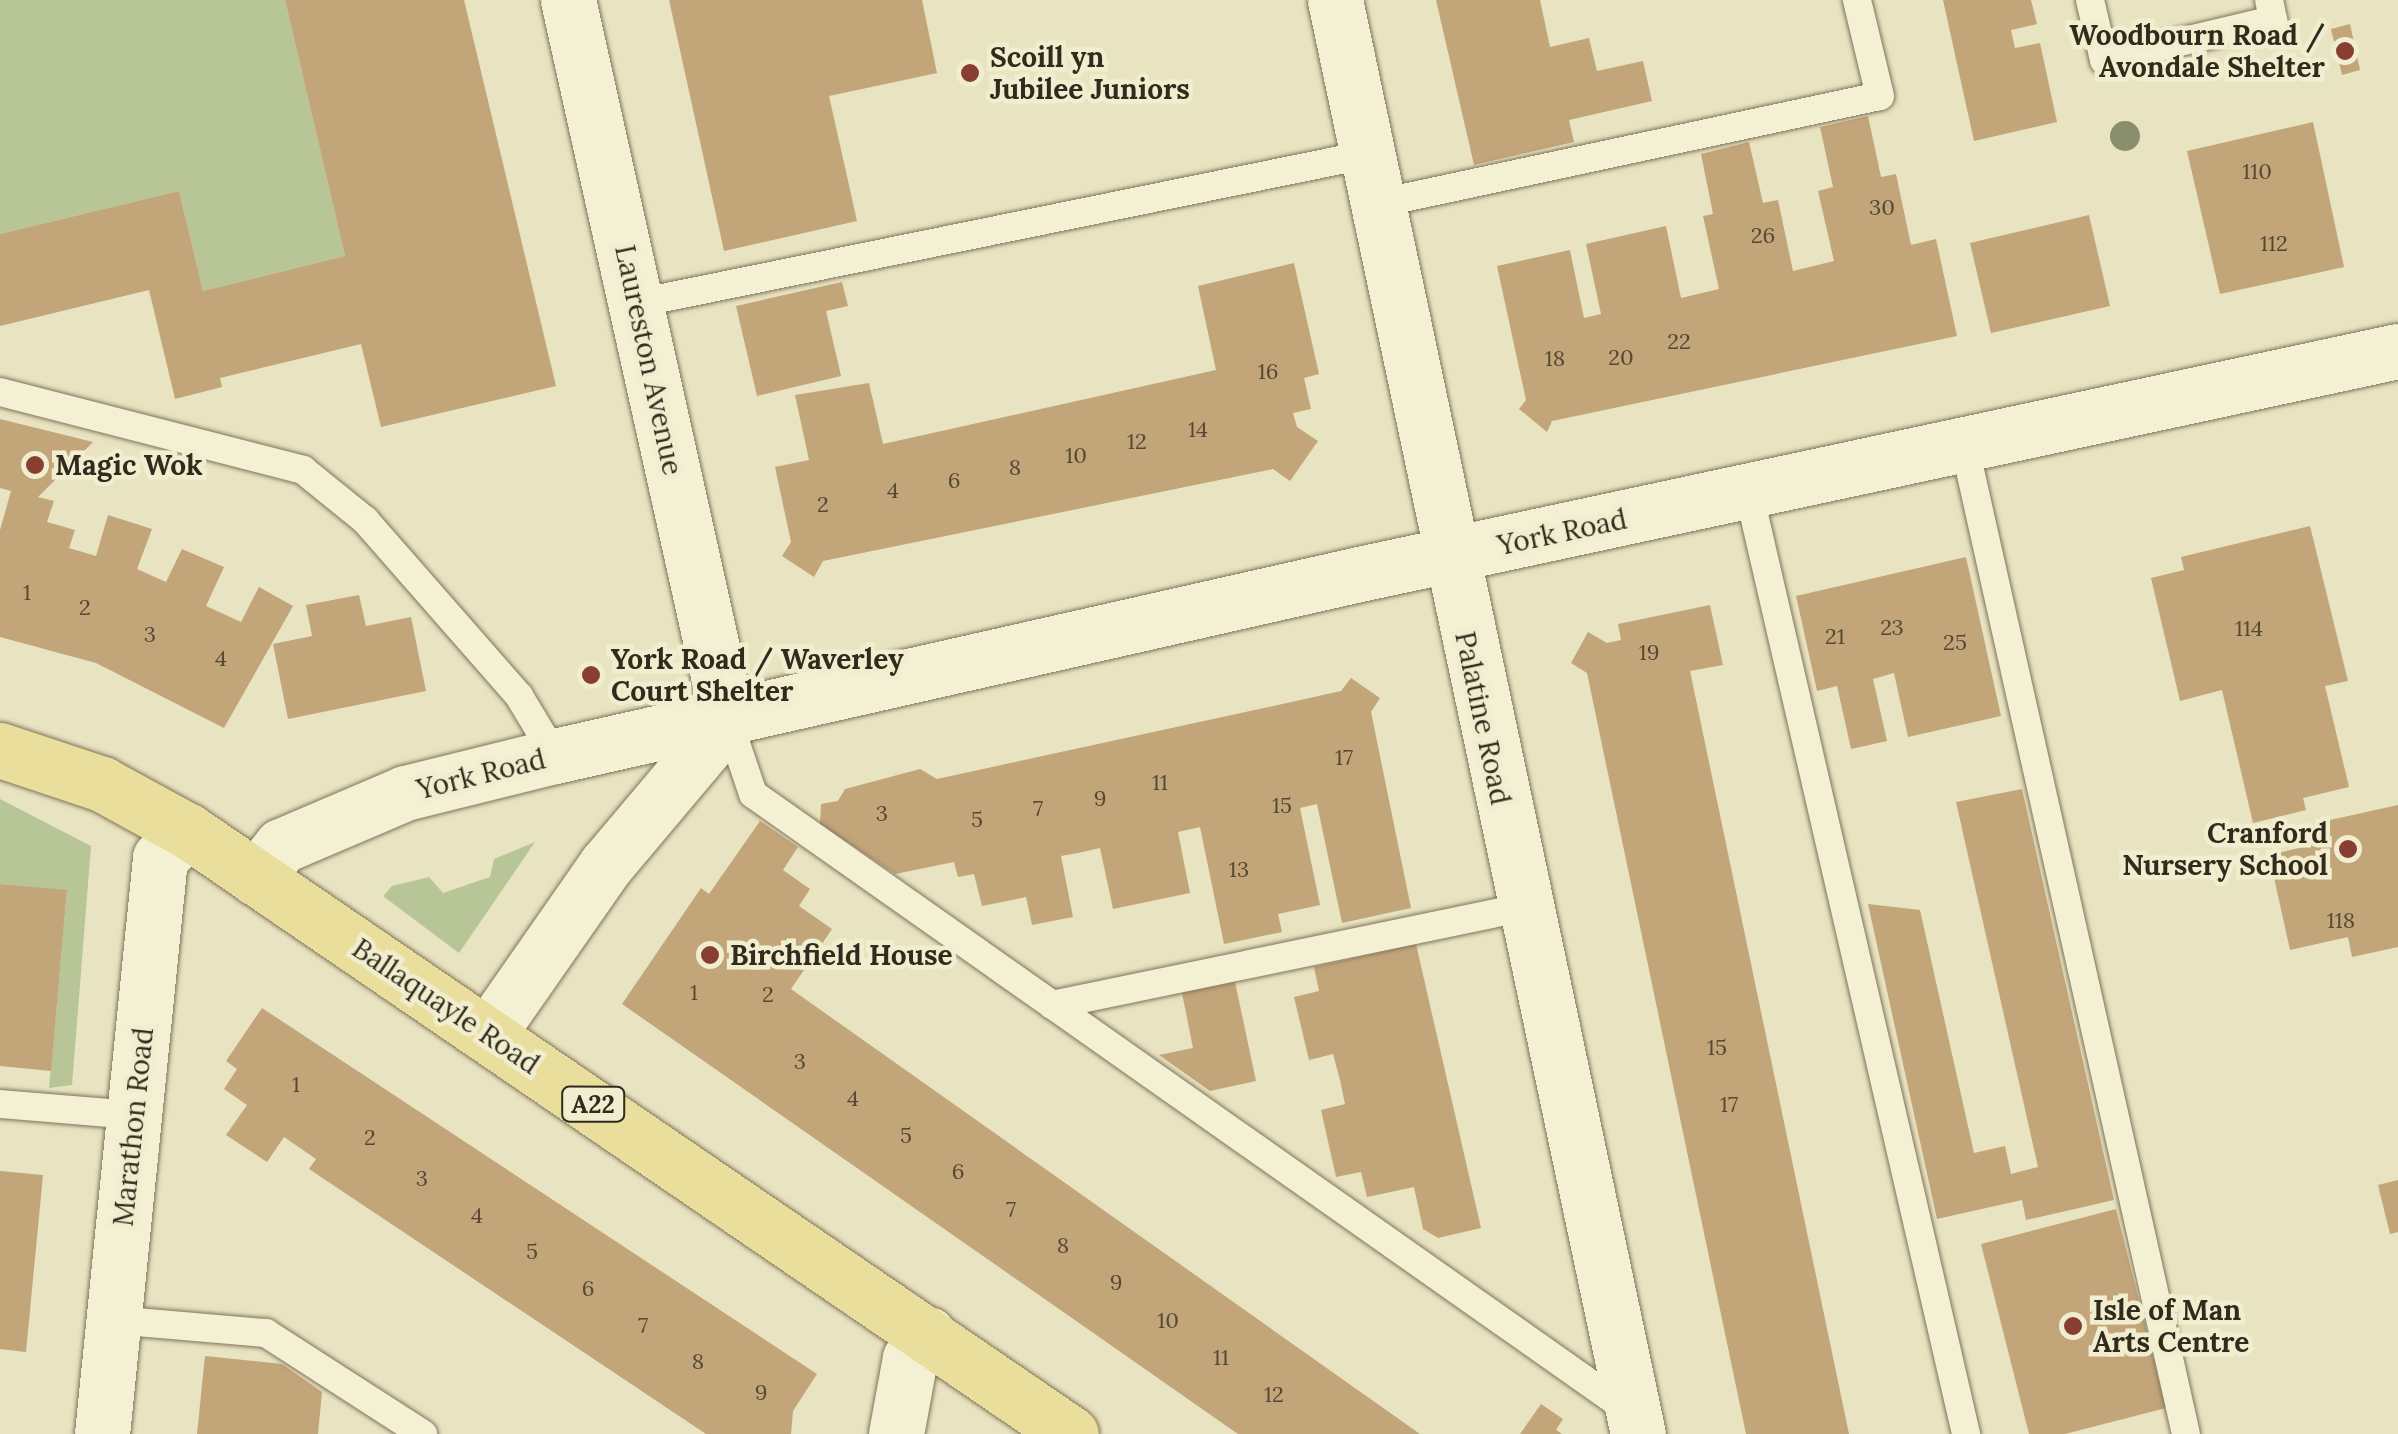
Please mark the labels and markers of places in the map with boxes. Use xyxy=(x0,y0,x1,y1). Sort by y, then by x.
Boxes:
place label: Woodbourn Road / Avondale Shelter xyxy=(2069,18,2325,84)
place label: Scoill yn Jubilee Juniors xyxy=(990,40,1190,106)
marker: Woodbourn Road / Avondale Shelter xyxy=(2334,40,2356,62)
marker: Scoill yn Jubilee Juniors xyxy=(959,62,981,84)
place label: Magic Wok xyxy=(55,448,203,482)
marker: Magic Wok xyxy=(24,454,46,476)
place label: York Road / Waverley Court Shelter xyxy=(611,642,904,708)
marker: York Road / Waverley Court Shelter xyxy=(580,664,602,686)
place label: Cranford Nursery School xyxy=(2122,816,2328,882)
marker: Cranford Nursery School xyxy=(2337,838,2359,860)
place label: Birchfield House xyxy=(730,938,953,972)
marker: Birchfield House xyxy=(699,944,721,966)
place label: Isle of Man Arts Centre xyxy=(2093,1293,2249,1359)
marker: Isle of Man Arts Centre xyxy=(2062,1315,2084,1337)

